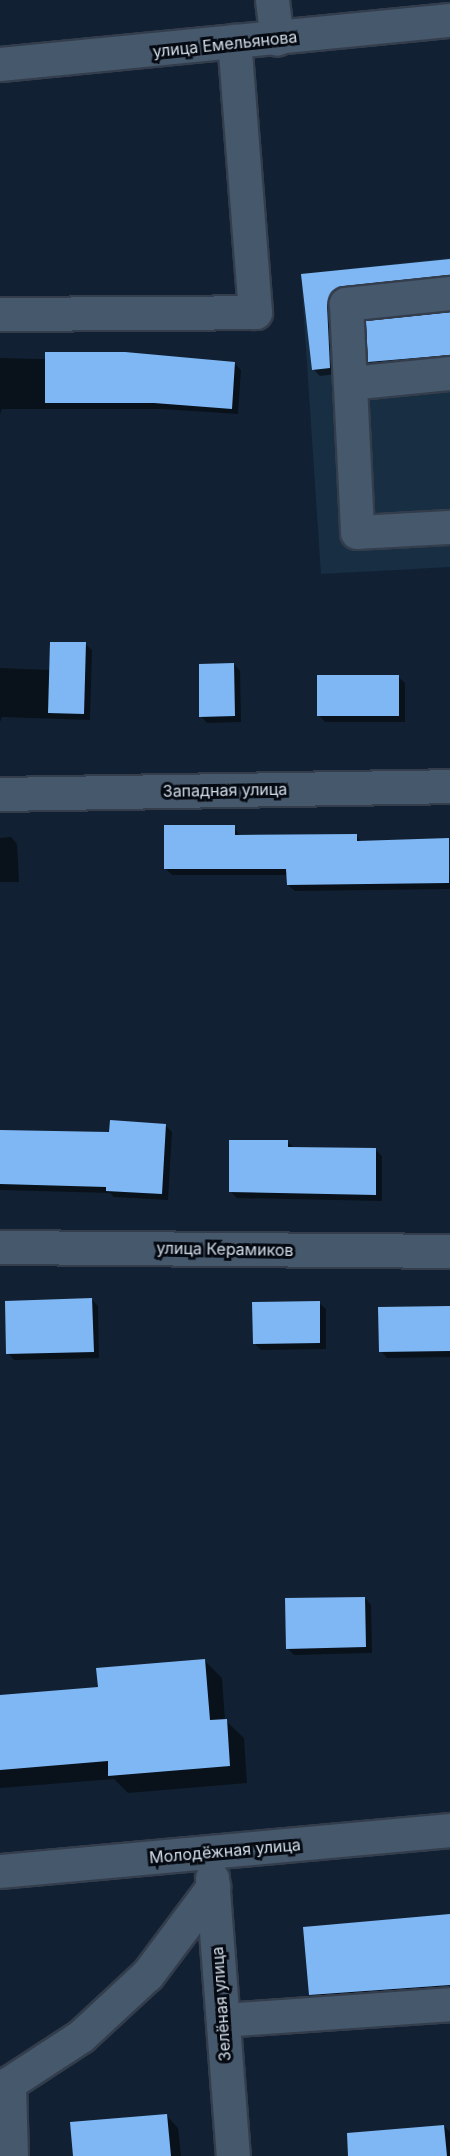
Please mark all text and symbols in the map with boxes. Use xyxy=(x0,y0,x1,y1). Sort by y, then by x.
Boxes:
street label: улица Емельянова xyxy=(152,27,298,61)
street label: Западная улица xyxy=(163,779,287,801)
street label: улица Керамиков xyxy=(156,1238,294,1260)
street label: Молодёжная улица xyxy=(148,1835,302,1867)
street label: Зелёная улица xyxy=(207,1946,235,2062)

